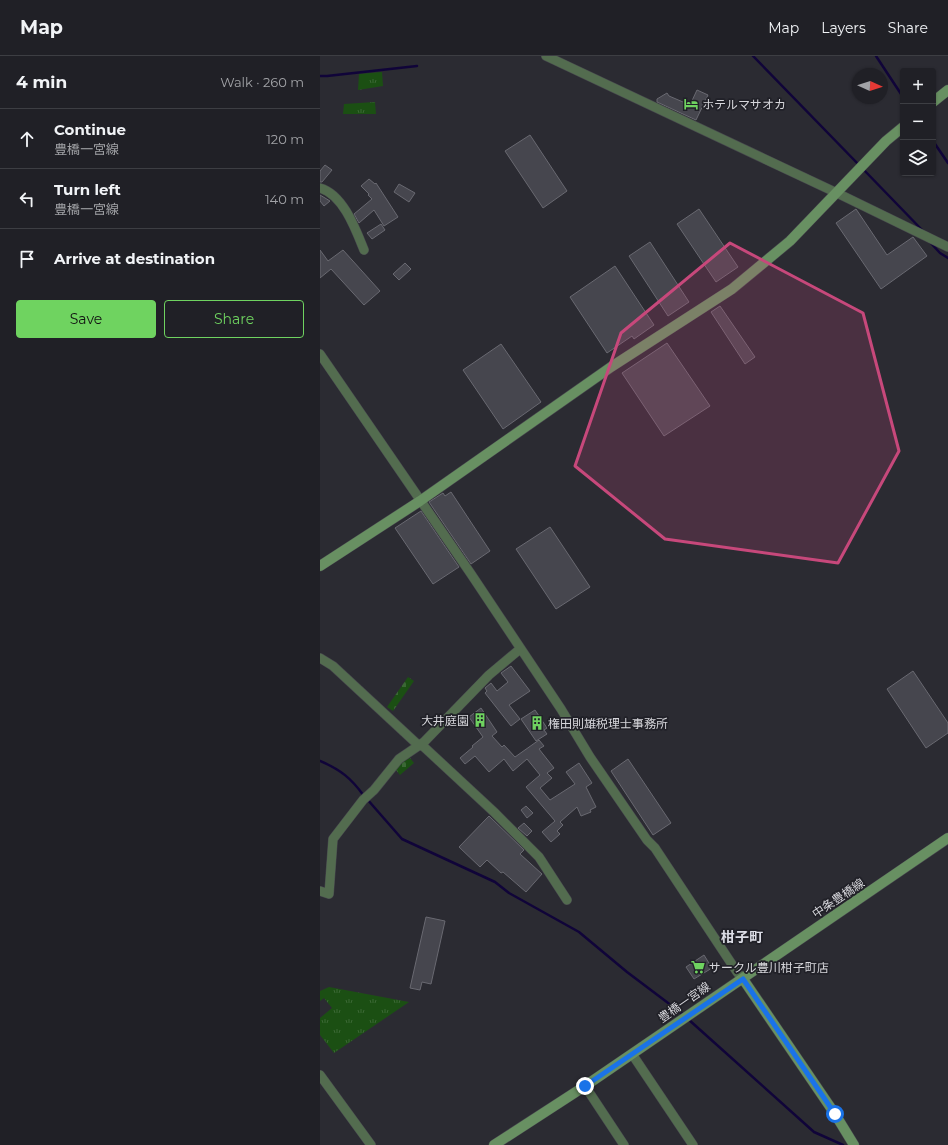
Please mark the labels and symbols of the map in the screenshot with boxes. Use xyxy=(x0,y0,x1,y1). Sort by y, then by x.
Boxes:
north arrow xyxy=(852,68,888,104)
hotel icon: ホテルマサオカ xyxy=(683,96,699,112)
place label: ホテルマサオカ xyxy=(702,97,786,112)
building icon: 大井庭園 xyxy=(472,712,488,728)
place label: 大井庭園 xyxy=(421,713,469,728)
building icon: 権田則雄税理士事務所 xyxy=(529,715,545,731)
place label: 権田則雄税理士事務所 xyxy=(548,716,668,731)
street label: 中条豊橋線 xyxy=(809,875,867,921)
district label: 柑子町 xyxy=(721,928,763,946)
supermarket icon: サークル豊川柑子町店 xyxy=(690,959,706,975)
place label: サークル豊川柑子町店 xyxy=(709,960,829,975)
street label: 豊橋一宮線 xyxy=(655,979,713,1025)
route end xyxy=(576,1077,594,1095)
route start xyxy=(826,1105,844,1123)

